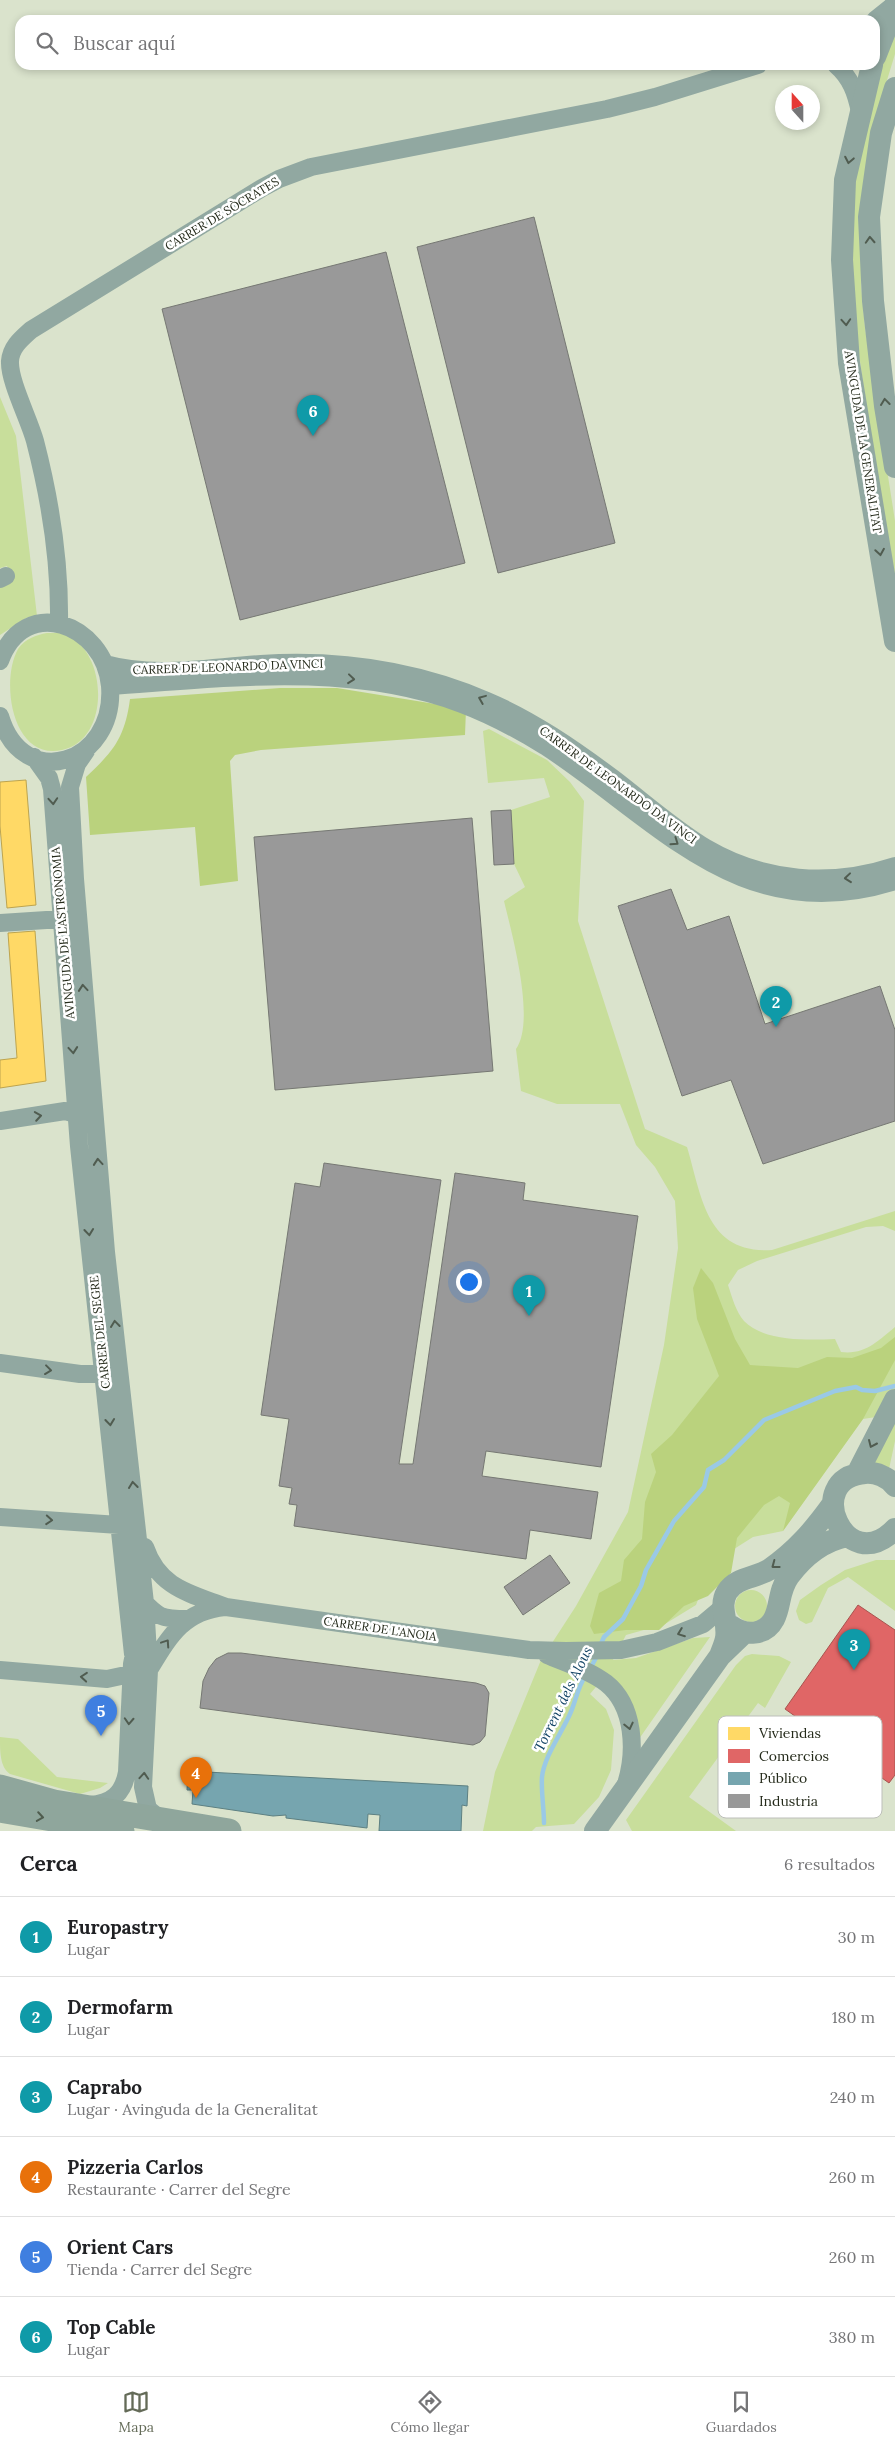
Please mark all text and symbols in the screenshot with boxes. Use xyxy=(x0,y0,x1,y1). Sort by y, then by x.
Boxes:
search box xyxy=(15,15,880,70)
icon: search xyxy=(33,29,61,57)
text: Buscar aquí xyxy=(73,31,175,55)
north arrow xyxy=(775,85,820,130)
one-way arrow xyxy=(845,156,855,164)
street label: CARRER DE SÒCRATES xyxy=(162,173,282,254)
one-way arrow xyxy=(865,235,875,243)
one-way arrow xyxy=(840,318,851,326)
street label: AVINGUDA DE LA GENERALITAT xyxy=(841,348,885,535)
pin: 6 xyxy=(297,395,329,436)
one-way arrow xyxy=(880,397,891,405)
one-way arrow xyxy=(875,547,885,556)
street label: CARRER DE LEONARDO DA VINCI xyxy=(132,656,324,677)
one-way arrow xyxy=(347,673,355,684)
one-way arrow xyxy=(479,695,487,705)
street label: CARRER DE LEONARDO DA VINCI xyxy=(537,722,700,847)
one-way arrow xyxy=(47,797,58,805)
one-way arrow xyxy=(669,836,678,845)
street label: AVINGUDA DE L'ASTRONOMIA xyxy=(47,846,78,1021)
one-way arrow xyxy=(843,872,851,883)
one-way arrow xyxy=(78,983,89,991)
pin: 2 xyxy=(760,986,792,1027)
one-way arrow xyxy=(67,1046,78,1054)
one-way arrow xyxy=(34,1111,43,1121)
one-way arrow xyxy=(93,1158,104,1166)
one-way arrow xyxy=(83,1228,94,1236)
your location xyxy=(456,1269,482,1295)
street label: CARRER DEL SEGRE xyxy=(86,1275,113,1389)
pin: 1 xyxy=(513,1275,545,1316)
one-way arrow xyxy=(110,1319,121,1327)
one-way arrow xyxy=(44,1364,53,1374)
one-way arrow xyxy=(104,1418,115,1426)
one-way arrow xyxy=(868,1439,878,1448)
one-way arrow xyxy=(128,1481,139,1489)
one-way arrow xyxy=(45,1515,53,1526)
one-way arrow xyxy=(772,1560,781,1568)
street label: CARRER DE L'ANOIA xyxy=(323,1613,438,1644)
one-way arrow xyxy=(677,1627,686,1637)
pin: 3 xyxy=(838,1629,870,1670)
one-way arrow xyxy=(160,1639,169,1649)
water label: Torrent dels Alous xyxy=(530,1644,596,1754)
one-way arrow xyxy=(80,1672,88,1683)
pin: 5 xyxy=(85,1695,117,1736)
legend xyxy=(718,1716,882,1818)
one-way arrow xyxy=(124,1717,135,1725)
one-way arrow xyxy=(623,1722,634,1731)
text: Viviendas xyxy=(758,1724,821,1742)
text: Comercios xyxy=(759,1747,829,1765)
pin: 4 xyxy=(180,1757,212,1798)
text: Público xyxy=(759,1769,807,1787)
one-way arrow xyxy=(139,1772,150,1780)
text: Industria xyxy=(759,1792,818,1810)
one-way arrow xyxy=(36,1811,44,1821)
text: Cerca xyxy=(20,1850,78,1877)
text: 6 resultados xyxy=(784,1854,875,1874)
text: Europastry xyxy=(67,1915,168,1939)
text: 1 xyxy=(33,1927,39,1947)
text: 30 m xyxy=(838,1927,875,1947)
text: Lugar xyxy=(67,1939,110,1959)
text: Dermofarm xyxy=(67,1995,173,2019)
text: 2 xyxy=(32,2007,40,2027)
text: 180 m xyxy=(832,2007,875,2027)
text: Lugar xyxy=(67,2019,110,2039)
text: Caprabo xyxy=(67,2075,142,2099)
text: 3 xyxy=(32,2087,40,2107)
text: 240 m xyxy=(830,2087,875,2107)
text: Lugar · Avinguda de la Generalitat xyxy=(67,2099,318,2119)
text: Pizzeria Carlos xyxy=(67,2155,203,2179)
text: 4 xyxy=(32,2167,40,2187)
text: 260 m xyxy=(829,2167,875,2187)
text: Restaurante · Carrer del Segre xyxy=(67,2179,291,2199)
text: Orient Cars xyxy=(67,2235,173,2259)
text: 5 xyxy=(32,2247,40,2267)
text: 260 m xyxy=(829,2247,875,2267)
text: Tienda · Carrer del Segre xyxy=(67,2259,252,2279)
text: Top Cable xyxy=(67,2315,156,2339)
text: 6 xyxy=(31,2327,41,2347)
text: 380 m xyxy=(829,2327,875,2347)
text: Lugar xyxy=(67,2339,110,2359)
tab: Mapa xyxy=(118,2388,154,2436)
tab: Cómo llegar xyxy=(391,2388,469,2436)
tab: Guardados xyxy=(706,2388,777,2436)

